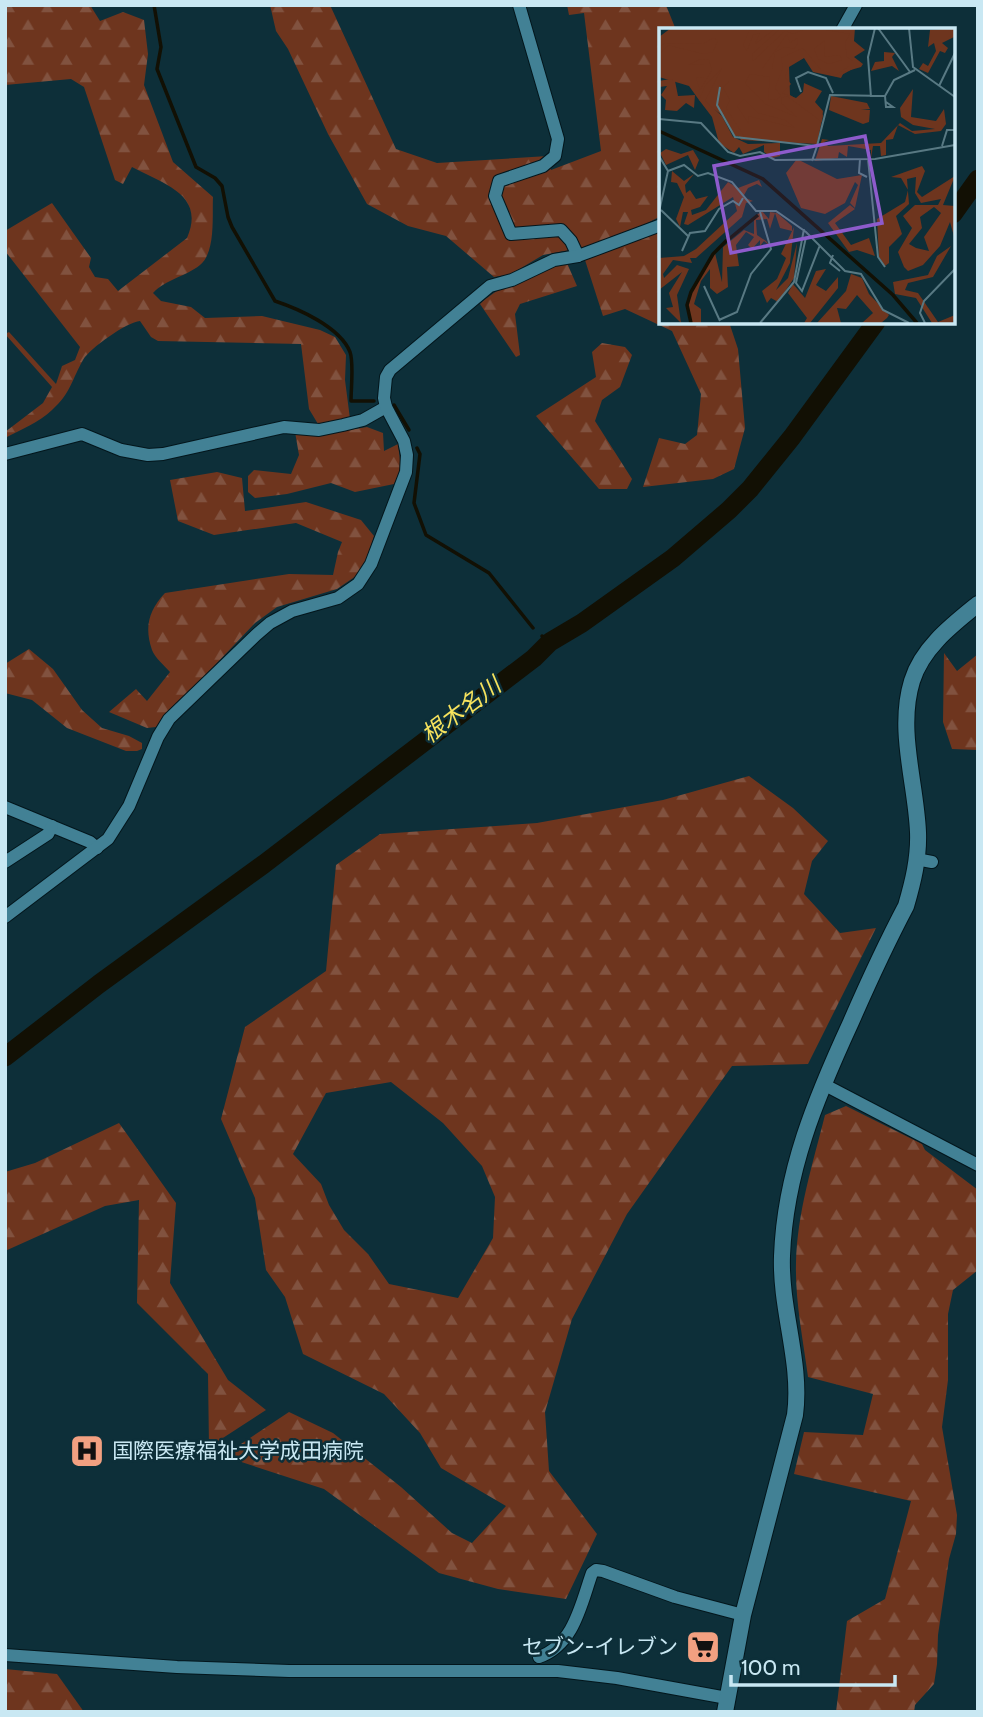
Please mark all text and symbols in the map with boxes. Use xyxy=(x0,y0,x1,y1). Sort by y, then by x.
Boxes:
inset map xyxy=(659,28,955,324)
water label: 根木名川 xyxy=(416,669,509,749)
hospital icon: 国際医療福祉大学成田病院 xyxy=(68,1432,106,1470)
place label: 国際医療福祉大学成田病院 xyxy=(112,1438,364,1463)
supermarket icon: セブン-イレブン xyxy=(684,1628,722,1666)
place label: セブン-イレブン xyxy=(522,1634,678,1659)
scale bar xyxy=(731,1644,895,1688)
text: 100 m xyxy=(741,1655,800,1680)

